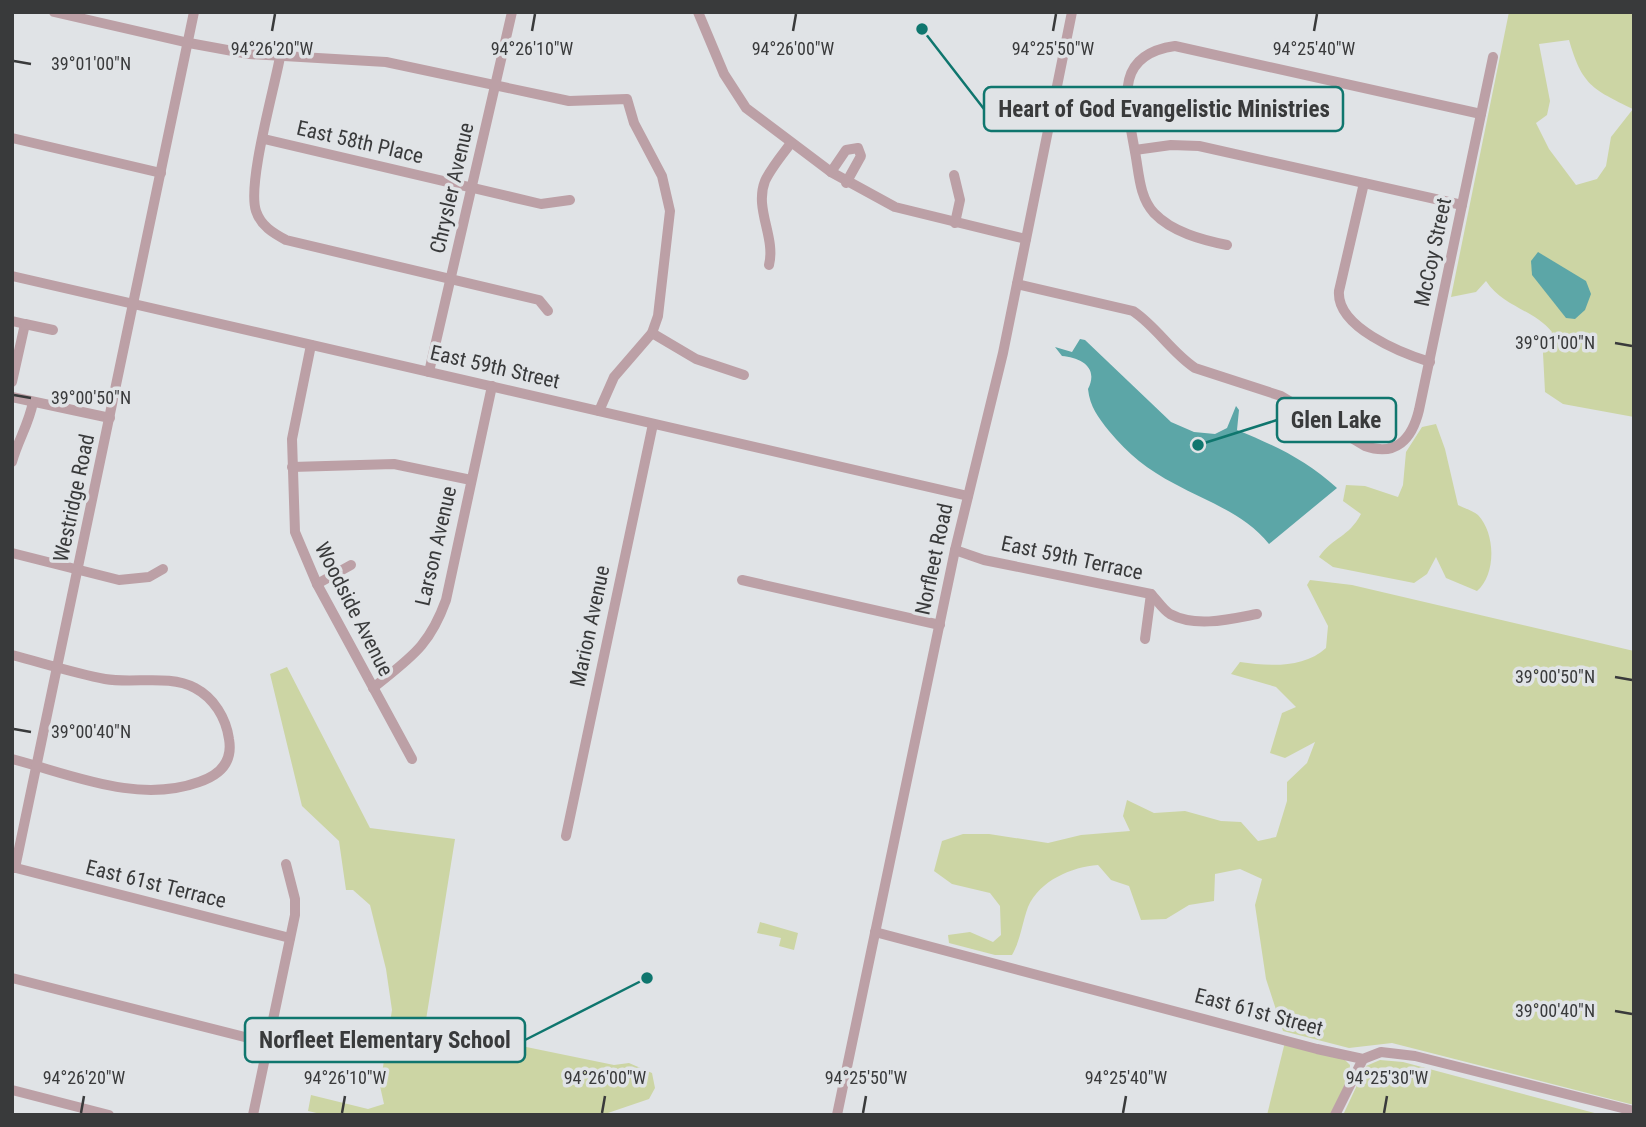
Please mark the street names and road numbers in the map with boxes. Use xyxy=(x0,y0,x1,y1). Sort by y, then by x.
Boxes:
street label: East 58th Place xyxy=(294,116,426,168)
street label: Chrysler Avenue xyxy=(425,120,479,256)
street label: McCoy Street xyxy=(1410,195,1456,309)
street label: East 59th Street xyxy=(428,340,562,394)
street label: Westridge Road xyxy=(49,432,99,564)
street label: Larson Avenue xyxy=(411,484,461,608)
street label: Norfleet Road xyxy=(910,501,958,617)
street label: East 59th Terrace xyxy=(999,531,1145,585)
street label: Woodside Avenue xyxy=(310,538,398,680)
street label: Marion Avenue xyxy=(565,563,615,689)
street label: East 61st Terrace xyxy=(83,855,229,913)
street label: East 61st Street xyxy=(1192,983,1326,1041)

